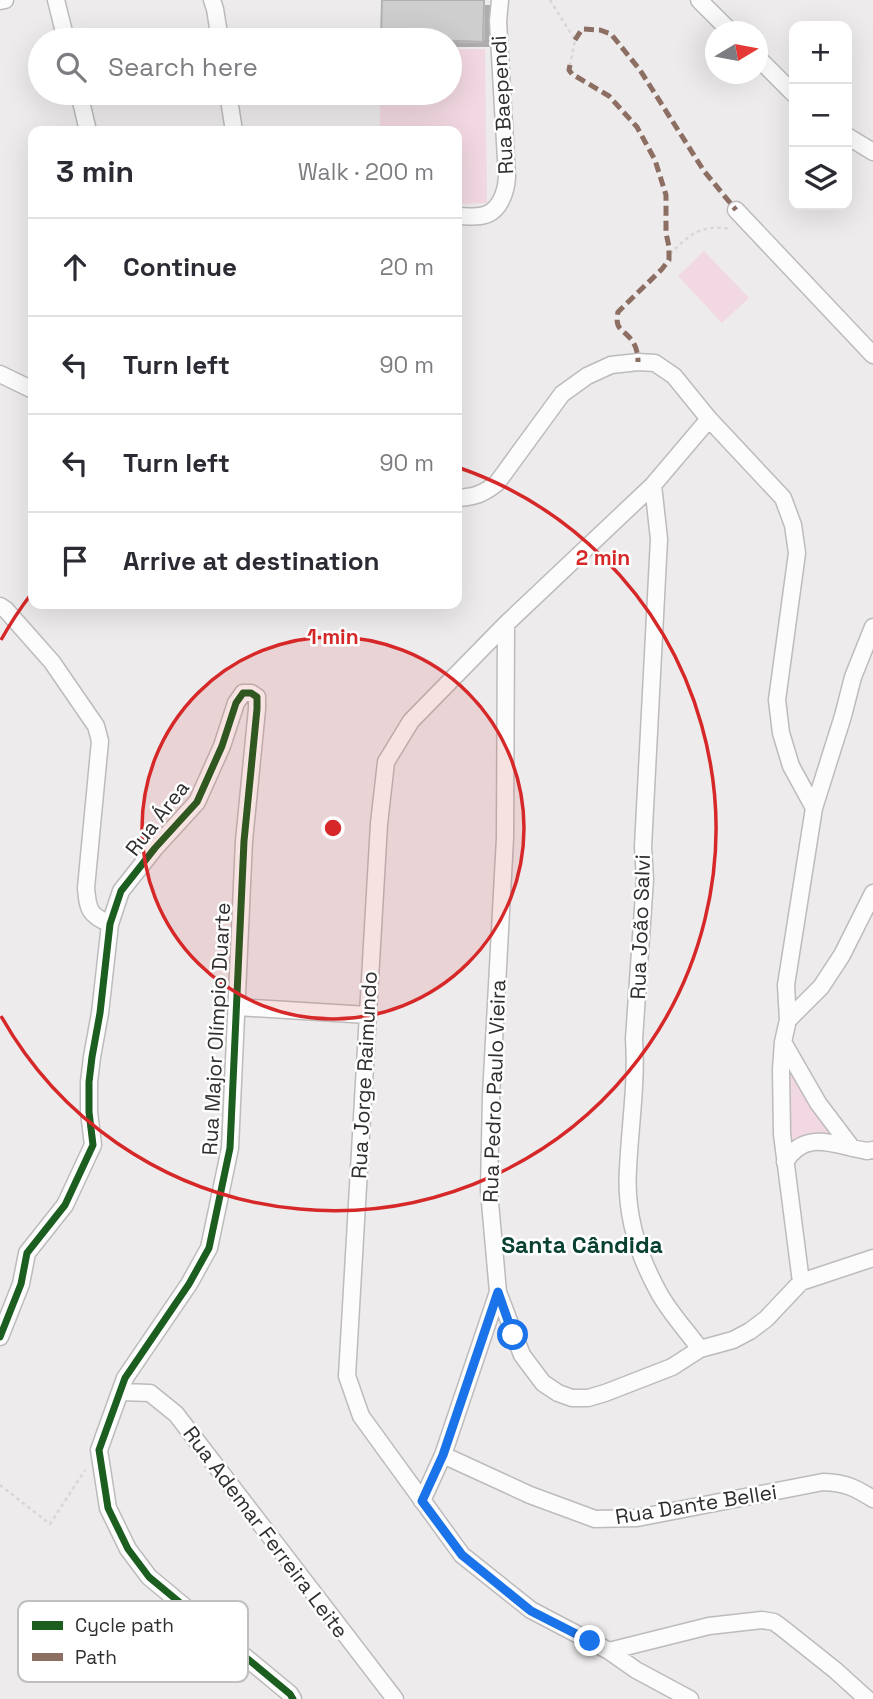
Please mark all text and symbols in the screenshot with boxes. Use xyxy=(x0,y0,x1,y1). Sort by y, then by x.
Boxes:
north arrow xyxy=(705,21,768,84)
map controls xyxy=(789,21,852,210)
button: + xyxy=(789,21,852,84)
search box xyxy=(28,28,462,105)
street label: Rua Baependi xyxy=(485,35,519,175)
icon: search xyxy=(52,48,90,86)
text: Search here xyxy=(108,50,258,84)
button: − xyxy=(789,84,852,147)
button: layers xyxy=(789,147,852,210)
text: 3 min xyxy=(56,152,134,191)
text: Walk · 200 m xyxy=(298,157,434,187)
icon: ahead xyxy=(56,248,94,286)
text: Continue xyxy=(123,250,237,284)
text: 20 m xyxy=(380,252,434,282)
icon: left xyxy=(56,346,94,384)
text: Turn left xyxy=(123,348,230,382)
text: 90 m xyxy=(379,350,434,380)
icon: left xyxy=(56,444,94,482)
text: Turn left xyxy=(123,446,230,480)
text: 90 m xyxy=(379,448,434,478)
icon: arrive xyxy=(56,542,94,580)
text: Arrive at destination xyxy=(123,544,380,578)
text: 2 min xyxy=(576,544,630,571)
text: 1 min xyxy=(307,623,359,650)
street label: Rua Área xyxy=(119,775,195,861)
centre of rings xyxy=(321,816,345,840)
street label: Rua João Salvi xyxy=(624,854,656,1000)
street label: Rua Major Olímpio Duarte xyxy=(196,902,236,1156)
street label: Rua Jorge Raimundo xyxy=(345,970,383,1180)
street label: Rua Pedro Paulo Vieira xyxy=(477,979,511,1203)
district label: Santa Cândida xyxy=(501,1230,663,1260)
route start xyxy=(497,1319,528,1350)
street label: Rua Ademar Ferreira Leite xyxy=(177,1421,355,1643)
street label: Rua Dante Bellei xyxy=(613,1478,779,1530)
legend xyxy=(18,1601,248,1682)
text: Cycle path xyxy=(75,1613,174,1638)
route end xyxy=(574,1625,605,1656)
text: Path xyxy=(75,1645,117,1670)

